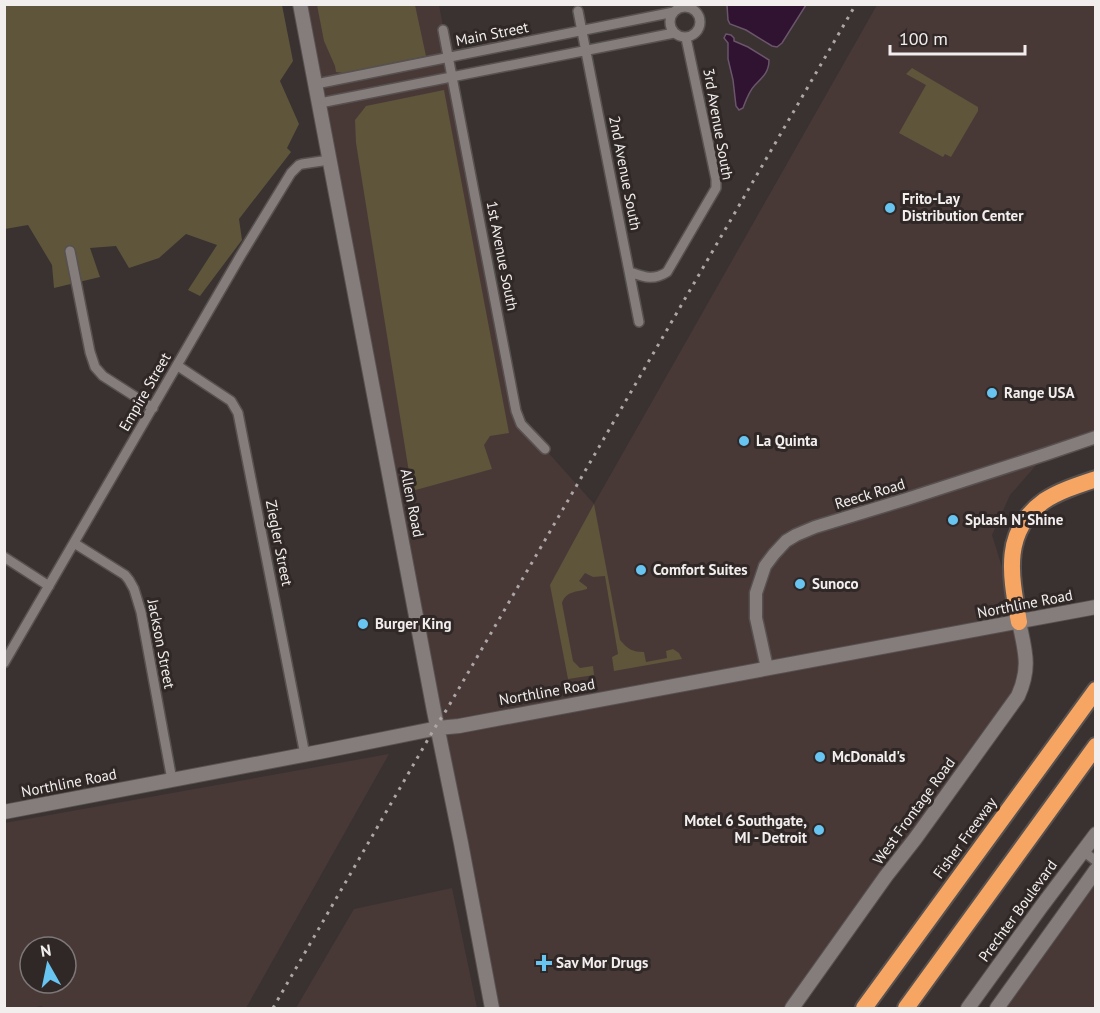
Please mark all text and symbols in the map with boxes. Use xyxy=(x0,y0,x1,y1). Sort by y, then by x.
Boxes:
street label: Main Street xyxy=(454,17,530,50)
scale bar xyxy=(890,18,1025,56)
text: 100 m xyxy=(899,27,948,50)
street label: 3rd Avenue South xyxy=(699,67,738,181)
street label: 2nd Avenue South xyxy=(605,114,646,232)
place label: Frito-Lay Distribution Center xyxy=(902,189,1024,225)
street label: 1st Avenue South xyxy=(483,199,522,312)
marker: Frito-Lay Distribution Center xyxy=(883,201,897,215)
street label: Empire Street xyxy=(114,349,175,434)
place label: Range USA xyxy=(1004,383,1075,402)
marker: Range USA xyxy=(985,386,999,400)
place label: La Quinta xyxy=(756,431,818,450)
marker: La Quinta xyxy=(737,434,751,448)
street label: Allen Road xyxy=(397,467,428,539)
street label: Reeck Road xyxy=(832,474,907,513)
street label: Ziegler Street xyxy=(262,498,297,587)
place label: Splash N' Shine xyxy=(965,510,1064,529)
marker: Splash N' Shine xyxy=(946,513,960,527)
place label: Comfort Suites xyxy=(653,560,748,579)
marker: Comfort Suites xyxy=(634,563,648,577)
place label: Sunoco xyxy=(812,574,859,593)
marker: Sunoco xyxy=(793,577,807,591)
street label: Northline Road xyxy=(975,585,1074,622)
street label: Jackson Street xyxy=(143,597,179,690)
place label: Burger King xyxy=(375,614,451,633)
marker: Burger King xyxy=(356,617,370,631)
street label: Northline Road xyxy=(498,674,596,709)
place label: McDonald's xyxy=(832,747,905,766)
marker: McDonald's xyxy=(813,750,827,764)
street label: West Frontage Road xyxy=(868,753,959,868)
street label: Northline Road xyxy=(19,764,118,801)
street label: Fisher Freeway xyxy=(929,793,1001,882)
place label: Motel 6 Southgate, MI - Detroit xyxy=(684,811,808,847)
marker: Motel 6 Southgate, MI - Detroit xyxy=(812,823,826,837)
street label: Prechter Boulevard xyxy=(974,856,1061,965)
north arrow xyxy=(18,935,78,995)
text: N xyxy=(39,939,52,961)
place label: Sav Mor Drugs xyxy=(556,953,648,972)
marker: Sav Mor Drugs xyxy=(537,956,551,970)

